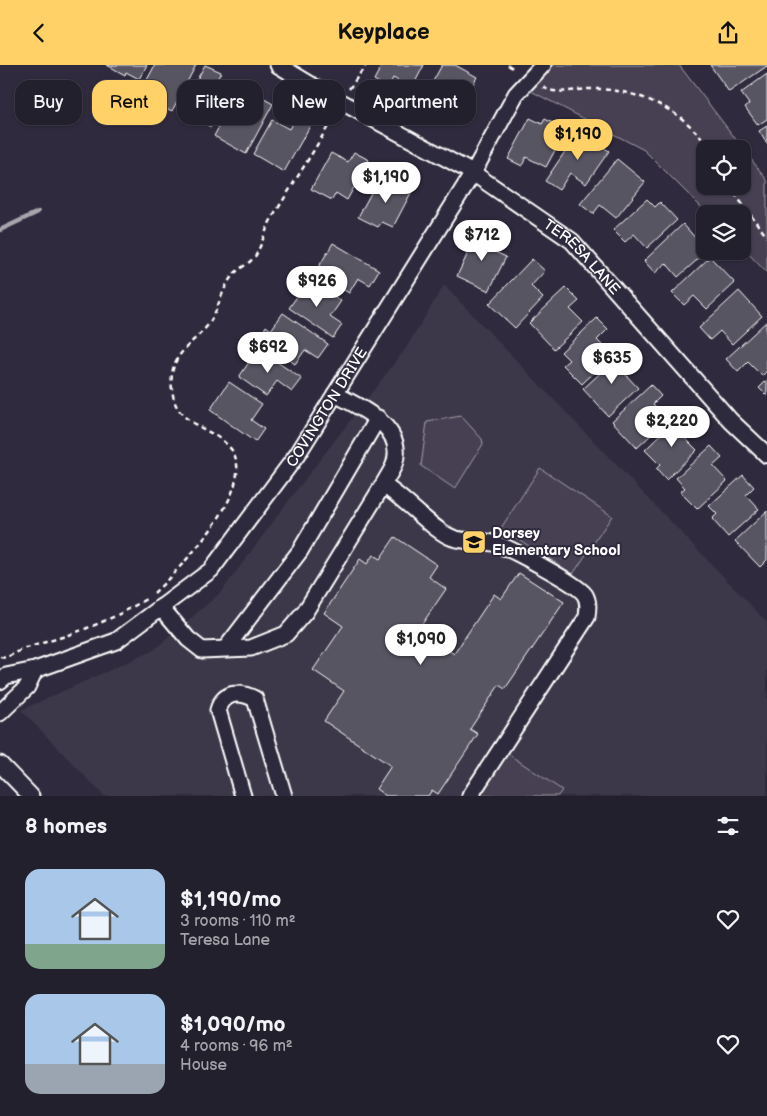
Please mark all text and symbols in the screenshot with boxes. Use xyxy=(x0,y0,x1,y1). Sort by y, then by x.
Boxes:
icon: back xyxy=(25,19,53,47)
text: Keyplace xyxy=(337,19,430,46)
icon: share xyxy=(714,19,742,47)
chip: Buy xyxy=(15,80,82,125)
chip: Rent xyxy=(92,80,167,125)
chip: Filters xyxy=(177,80,263,125)
chip: New xyxy=(273,80,345,125)
chip: Apartment xyxy=(355,80,476,125)
pin: $1,190 xyxy=(537,119,619,161)
text: $1,190 xyxy=(555,125,601,144)
map controls xyxy=(696,140,751,260)
button: locate xyxy=(696,140,751,195)
pin: $1,190 xyxy=(345,161,427,204)
text: $1,190 xyxy=(363,168,409,187)
button: layers xyxy=(696,205,751,260)
street label: TERESA LANE xyxy=(540,215,624,299)
pin: $712 xyxy=(452,219,512,262)
text: $712 xyxy=(464,226,500,245)
pin: $926 xyxy=(287,265,347,308)
text: $926 xyxy=(297,272,337,291)
pin: $692 xyxy=(238,331,298,374)
text: $692 xyxy=(248,338,288,357)
pin: $635 xyxy=(582,343,642,385)
street label: COVINGTON DRIVE xyxy=(282,344,372,471)
text: $635 xyxy=(593,349,631,368)
pin: $2,220 xyxy=(631,405,713,448)
text: $2,220 xyxy=(646,412,698,431)
place label: Dorsey Elementary School xyxy=(492,524,620,560)
school or university icon: Dorsey Elementary School xyxy=(461,529,487,555)
pin: $1,090 xyxy=(380,623,462,666)
text: $1,090 xyxy=(396,630,446,649)
icon: filters xyxy=(714,812,742,840)
text: 8 homes xyxy=(25,814,107,839)
text: $1,190/mo xyxy=(180,887,281,912)
icon: home xyxy=(65,889,125,949)
icon: heart xyxy=(714,905,742,933)
text: 3 rooms · 110 m² xyxy=(180,912,296,931)
text: Teresa Lane xyxy=(180,931,270,950)
text: $1,090/mo xyxy=(180,1012,286,1037)
icon: home xyxy=(65,1014,125,1074)
icon: heart xyxy=(714,1030,742,1058)
text: 4 rooms · 96 m² xyxy=(180,1037,293,1056)
text: House xyxy=(180,1056,227,1075)

